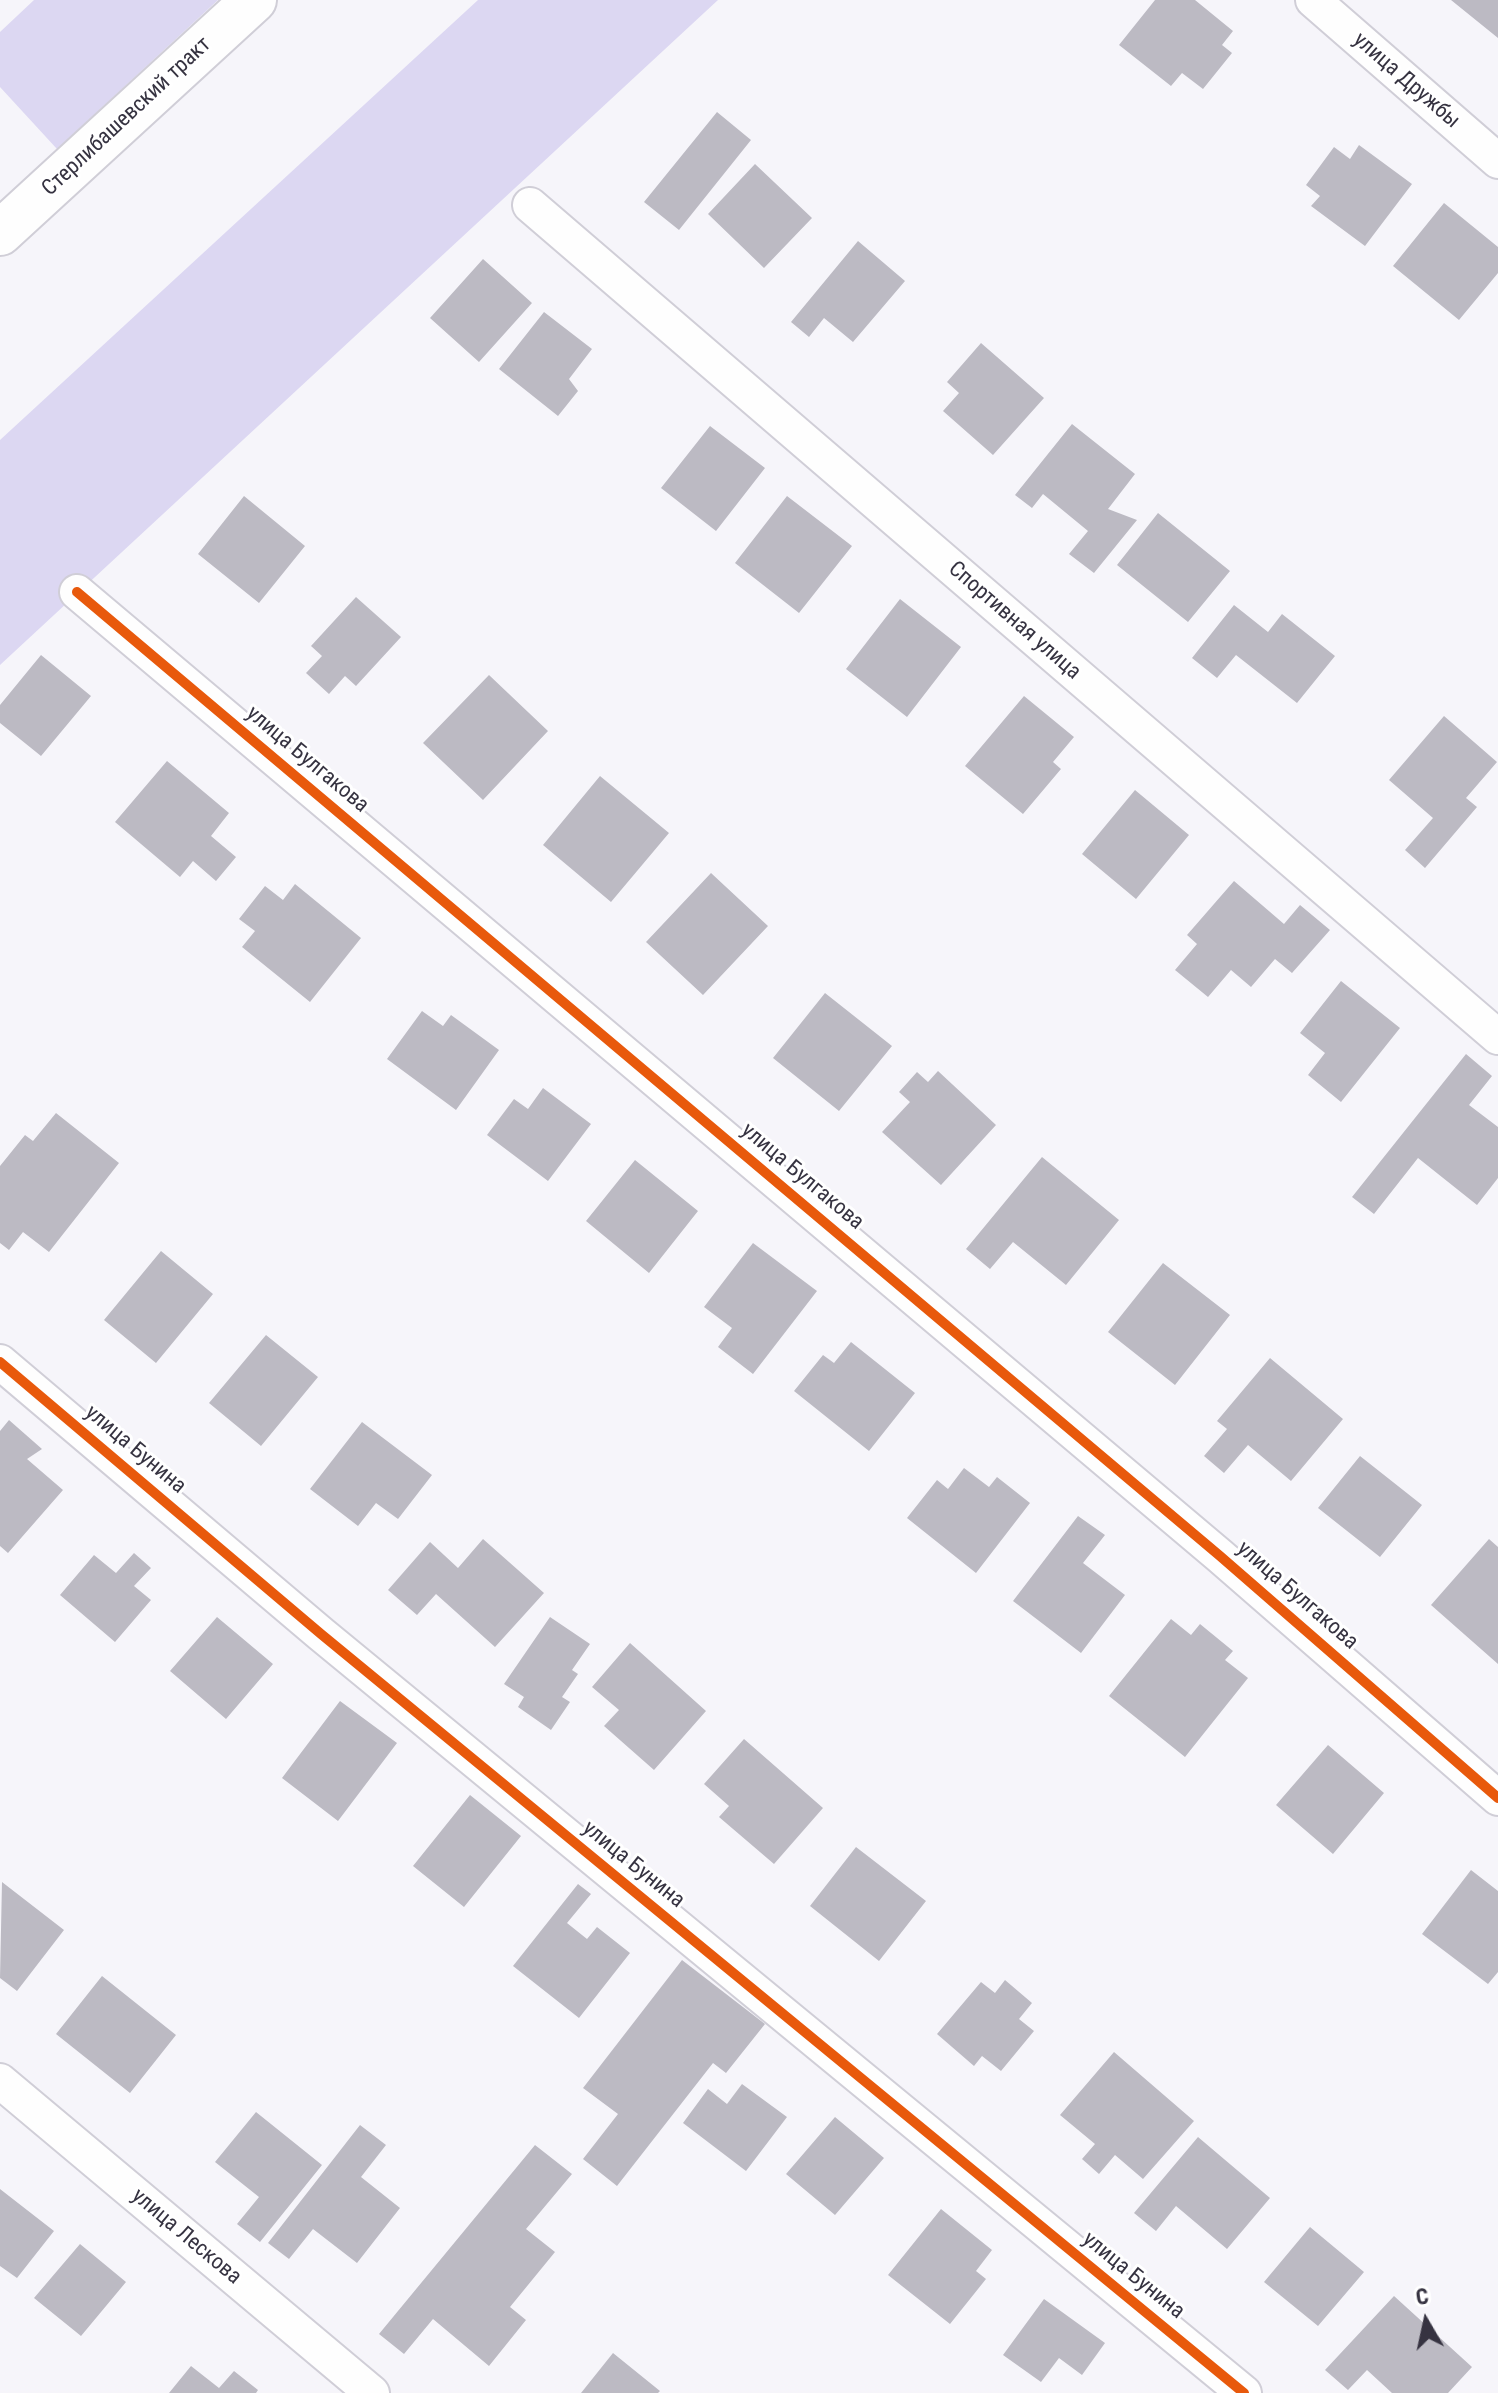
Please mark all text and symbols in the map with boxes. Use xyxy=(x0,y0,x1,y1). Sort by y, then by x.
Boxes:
street label: улица Дружбы xyxy=(1347,27,1465,135)
street label: Стерлибашевский тракт xyxy=(37,32,217,202)
street label: Спортивная улица xyxy=(942,556,1086,686)
street label: улица Булгакова xyxy=(240,701,374,819)
street label: улица Булгакова xyxy=(735,1118,869,1236)
street label: улица Бунина xyxy=(79,1400,191,1500)
street label: улица Булгакова xyxy=(1231,1536,1363,1656)
street label: улица Бунина xyxy=(577,1816,689,1914)
street label: улица Лескова xyxy=(126,2183,246,2291)
street label: улица Бунина xyxy=(1077,2227,1189,2325)
north arrow xyxy=(1386,2281,1466,2361)
text: С xyxy=(1414,2283,1430,2310)

